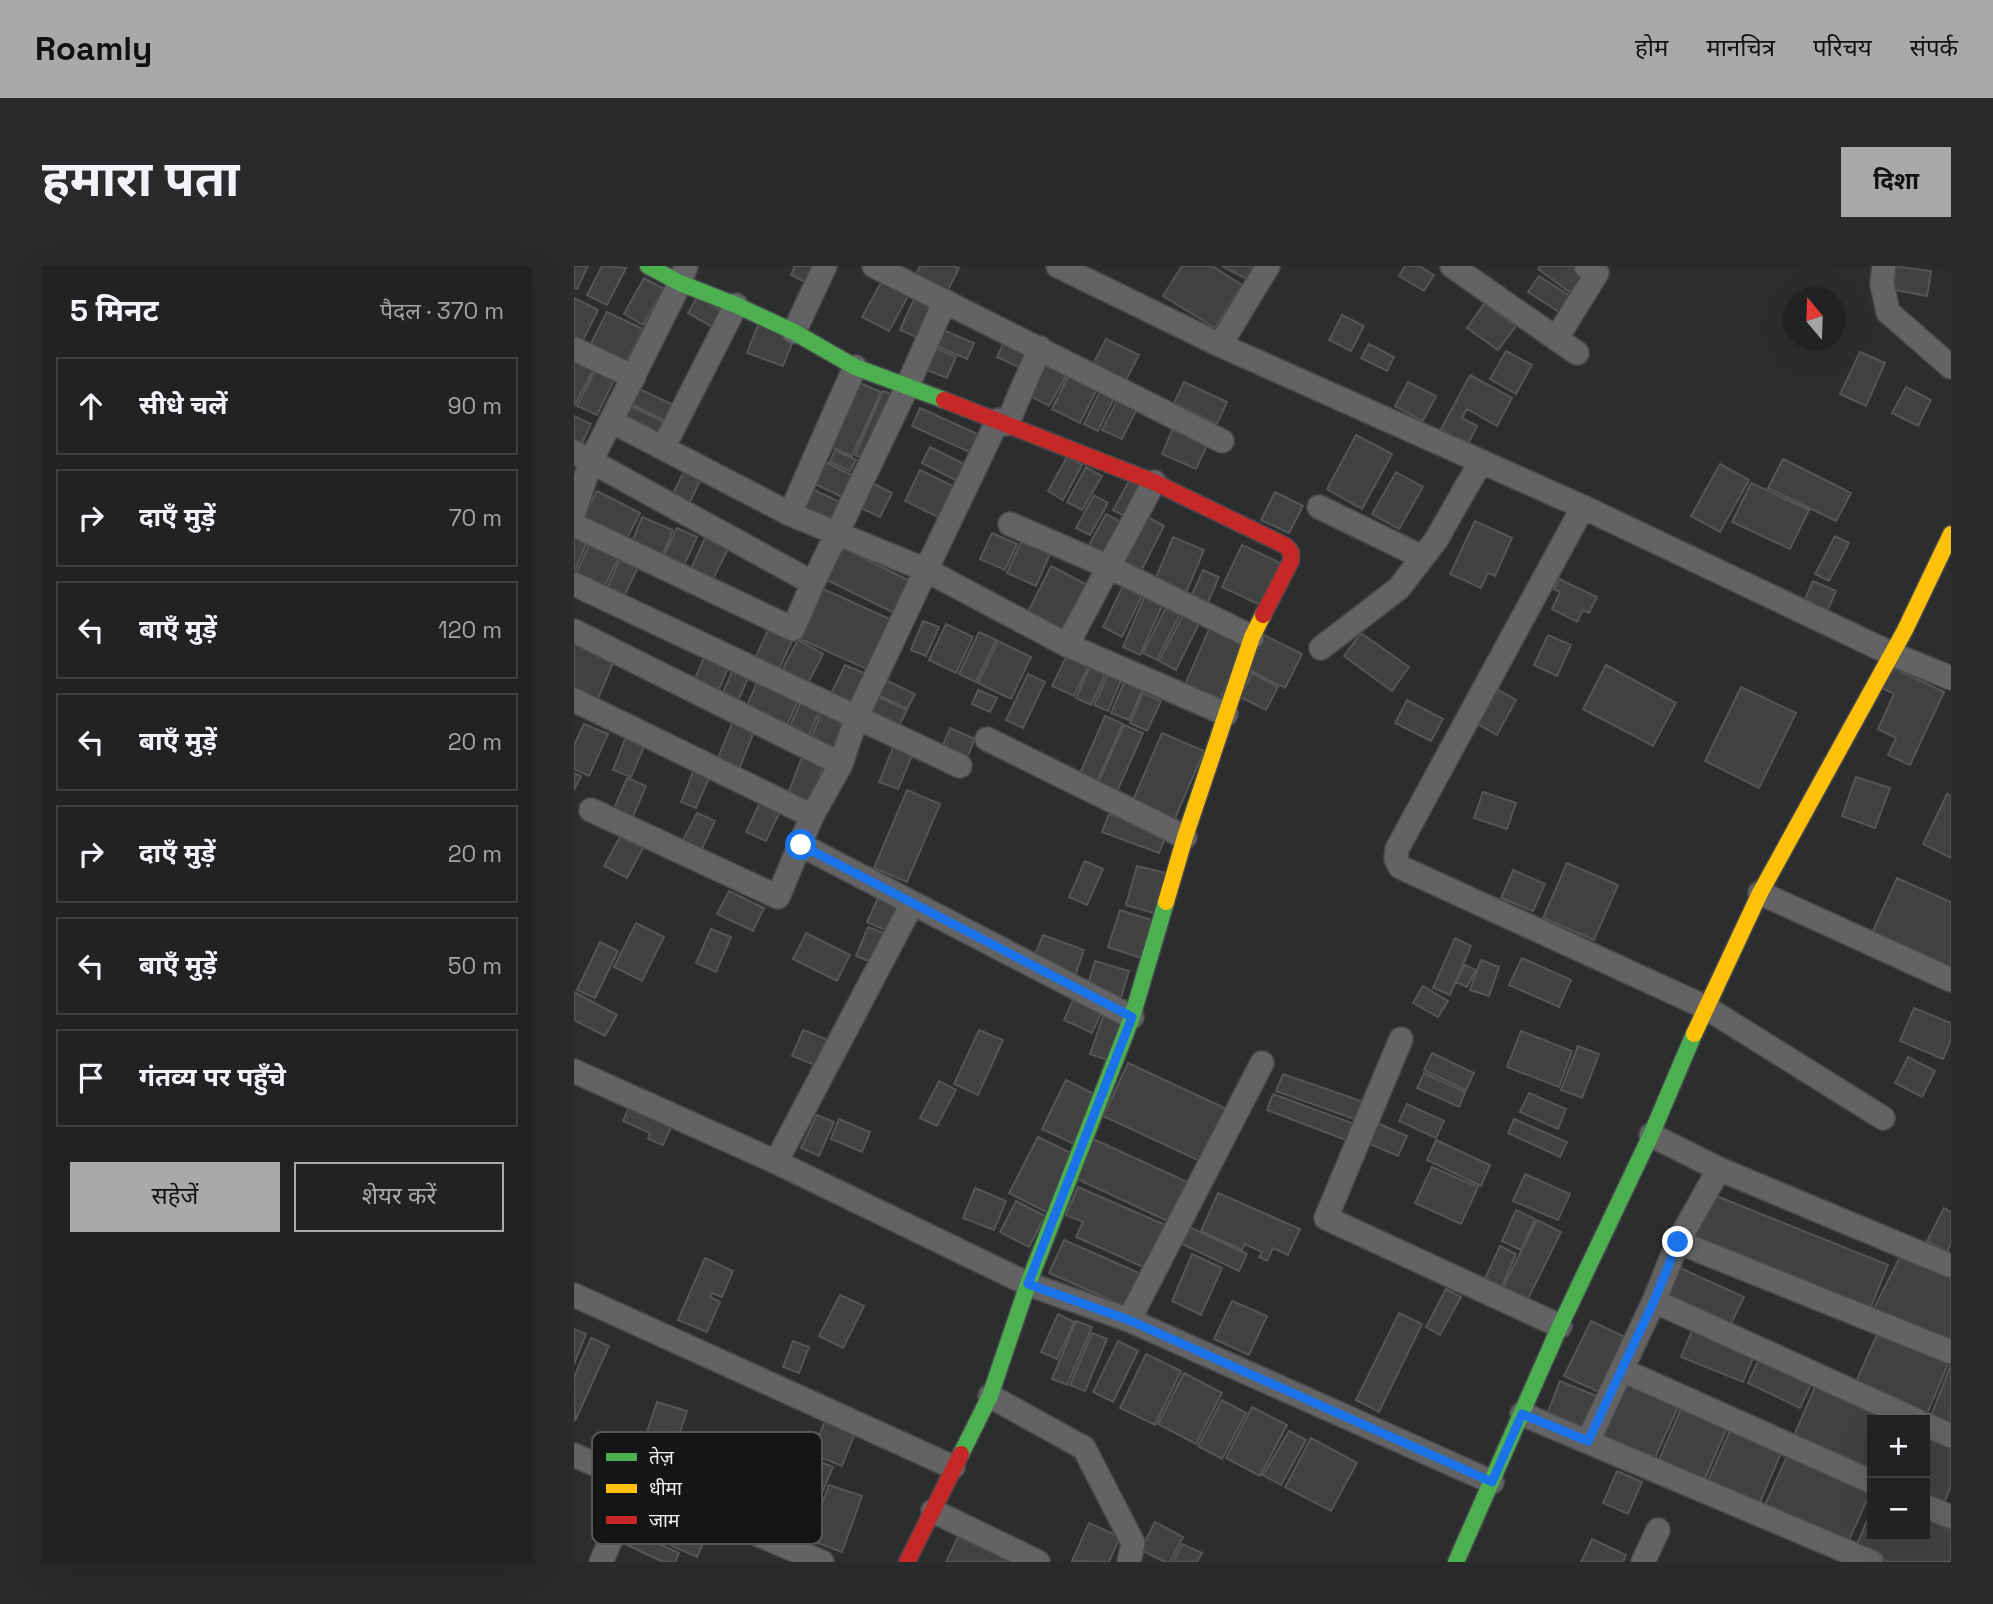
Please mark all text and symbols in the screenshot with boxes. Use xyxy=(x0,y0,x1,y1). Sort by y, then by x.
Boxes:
text: Roamly xyxy=(35,28,152,70)
text: होम xyxy=(1635,32,1668,63)
text: मानचित्र xyxy=(1706,32,1775,63)
text: परिचय xyxy=(1813,32,1872,63)
text: संपर्क xyxy=(1910,32,1958,63)
button: दिशा xyxy=(1841,147,1951,217)
text: हमारा पता xyxy=(42,148,239,210)
north arrow xyxy=(1783,287,1846,350)
text: 5 मिनट xyxy=(70,291,159,330)
text: पैदल · 370 m xyxy=(380,296,504,326)
icon: ahead xyxy=(72,387,110,425)
text: सीधे चलें xyxy=(139,388,228,422)
text: 90 m xyxy=(447,391,502,421)
icon: right xyxy=(72,499,110,537)
text: दाएँ मुड़ें xyxy=(139,500,215,534)
text: 70 m xyxy=(449,503,502,533)
icon: left xyxy=(72,611,110,649)
text: बाएँ मुड़ें xyxy=(139,612,217,646)
text: 120 m xyxy=(438,615,502,645)
icon: left xyxy=(72,723,110,761)
text: बाएँ मुड़ें xyxy=(139,724,217,758)
text: 20 m xyxy=(448,727,502,757)
route start xyxy=(785,829,816,860)
icon: right xyxy=(72,835,110,873)
text: दाएँ मुड़ें xyxy=(139,836,215,870)
text: 20 m xyxy=(448,839,502,869)
icon: left xyxy=(72,947,110,985)
text: बाएँ मुड़ें xyxy=(139,948,217,982)
text: 50 m xyxy=(448,951,502,981)
icon: arrive xyxy=(72,1059,110,1097)
text: गंतव्य पर पहुँचे xyxy=(139,1060,286,1094)
button: सहेजें xyxy=(70,1162,280,1232)
button: शेयर करें xyxy=(294,1162,504,1232)
route end xyxy=(1662,1226,1693,1257)
map controls xyxy=(1867,1415,1930,1541)
button: + xyxy=(1867,1415,1930,1478)
legend xyxy=(592,1432,822,1544)
text: तेज़ xyxy=(649,1445,675,1470)
text: धीमा xyxy=(649,1476,683,1501)
button: − xyxy=(1867,1478,1930,1541)
text: जाम xyxy=(649,1508,680,1533)

